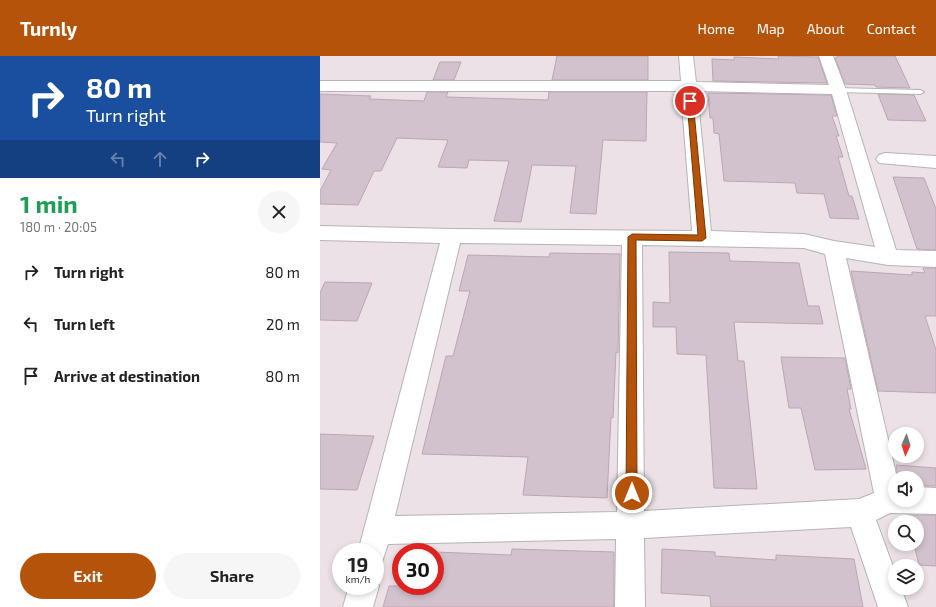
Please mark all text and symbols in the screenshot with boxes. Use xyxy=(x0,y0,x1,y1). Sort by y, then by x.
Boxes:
text: Turnly xyxy=(20,17,77,40)
text: Home xyxy=(698,20,735,37)
text: Map xyxy=(757,20,785,37)
text: About xyxy=(807,20,845,37)
text: Contact xyxy=(867,20,916,37)
text: 80 m xyxy=(86,70,152,104)
icon: right xyxy=(20,72,72,124)
pin xyxy=(673,84,707,118)
icon: arrive xyxy=(679,90,701,112)
text: Turn right xyxy=(86,104,166,126)
icon: left xyxy=(107,148,129,170)
icon: ahead xyxy=(149,148,171,170)
icon: right xyxy=(191,148,213,170)
text: 1 min xyxy=(20,189,78,218)
button: close xyxy=(258,191,300,233)
text: 180 m · 20:05 xyxy=(20,219,97,235)
icon: right xyxy=(20,261,42,283)
text: Turn right xyxy=(54,263,124,281)
text: 80 m xyxy=(265,263,300,281)
icon: left xyxy=(20,313,42,335)
text: Turn left xyxy=(54,315,115,333)
text: 20 m xyxy=(266,315,300,333)
icon: arrive xyxy=(20,365,42,387)
text: Arrive at destination xyxy=(54,367,200,385)
text: 80 m xyxy=(265,367,300,385)
north arrow xyxy=(888,427,924,463)
map controls xyxy=(888,427,924,595)
button: sound xyxy=(888,471,924,507)
position arrow xyxy=(611,472,653,514)
button: search xyxy=(888,515,924,551)
speed limit sign: 30 xyxy=(392,543,444,595)
text: 19 xyxy=(348,552,368,576)
button: Exit xyxy=(20,553,156,599)
button: Share xyxy=(164,553,300,599)
button: layers xyxy=(888,559,924,595)
text: km/h xyxy=(346,573,370,585)

